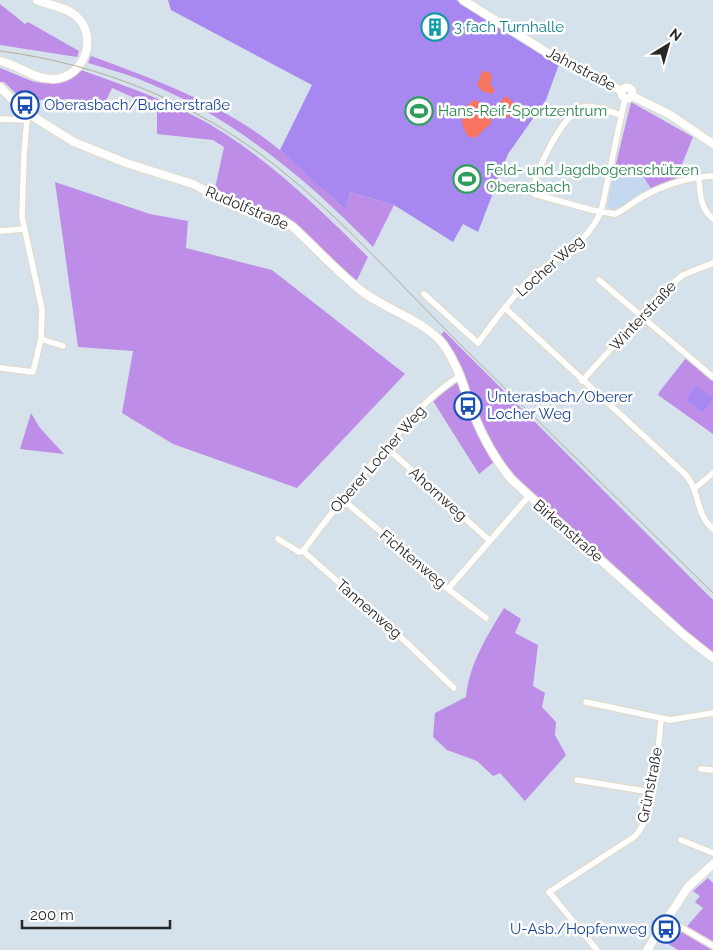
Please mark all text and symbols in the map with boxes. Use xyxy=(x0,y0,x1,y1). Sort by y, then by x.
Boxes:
building icon: 3 fach Turnhalle xyxy=(420,12,450,42)
place label: 3 fach Turnhalle xyxy=(454,18,564,36)
north arrow xyxy=(643,20,693,70)
text: N xyxy=(667,25,685,44)
street label: Jahnstraße xyxy=(543,43,619,95)
bus stop icon: Oberasbach/Bucherstraße xyxy=(10,90,40,120)
place label: Oberasbach/Bucherstraße xyxy=(44,96,230,114)
sports icon: Hans-Reif-Sportzentrum xyxy=(404,96,434,126)
place label: Hans-Reif-Sportzentrum xyxy=(438,102,607,120)
place label: Feld- und Jagdbogenschützen Oberasbach xyxy=(486,161,699,196)
sports icon: Feld- und Jagdbogenschützen Oberasbach xyxy=(452,164,482,194)
street label: Rudolfstraße xyxy=(203,182,291,234)
street label: Locher Weg xyxy=(512,232,588,300)
street label: Winterstraße xyxy=(606,277,680,355)
place label: Unterasbach/Oberer Locher Weg xyxy=(487,388,634,423)
bus stop icon: Unterasbach/Oberer Locher Weg xyxy=(453,391,483,421)
street label: Oberer Locher Weg xyxy=(327,402,429,516)
street label: Ahornweg xyxy=(405,463,471,525)
street label: Birkenstraße xyxy=(530,496,607,566)
street label: Fichtenweg xyxy=(376,526,450,592)
street label: Tannenweg xyxy=(333,576,405,642)
street label: Grünstraße xyxy=(634,746,666,824)
scale bar xyxy=(22,898,170,930)
text: 200 m xyxy=(30,906,74,924)
bus stop icon: U-Asb./Hopfenweg xyxy=(651,914,681,944)
place label: U-Asb./Hopfenweg xyxy=(510,920,647,938)

